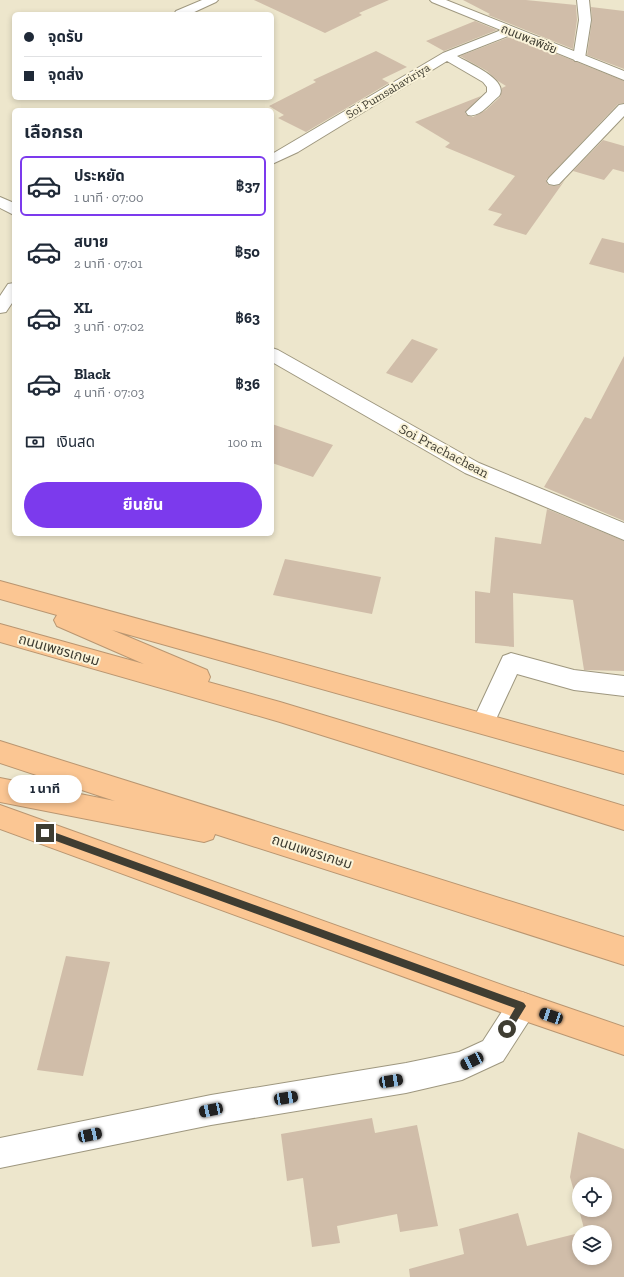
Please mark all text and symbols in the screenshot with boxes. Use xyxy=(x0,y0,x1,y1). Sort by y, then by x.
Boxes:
street label: ถนนพลพิชัย xyxy=(499,21,559,57)
text: จุดรับ xyxy=(48,28,83,46)
street label: Soi Pumsahaviriya xyxy=(343,60,433,122)
text: จุดส่ง xyxy=(48,66,84,84)
text: เลือกรถ xyxy=(24,121,83,143)
text: ประหยัด xyxy=(74,167,125,185)
icon: car xyxy=(26,168,62,204)
text: ฿37 xyxy=(236,177,260,195)
text: 1 นาที · 07:00 xyxy=(74,190,143,205)
text: สบาย xyxy=(74,233,108,251)
icon: car xyxy=(26,234,62,270)
text: ฿50 xyxy=(235,243,260,261)
text: 2 นาที · 07:01 xyxy=(74,256,143,271)
text: XL xyxy=(74,299,92,317)
icon: car xyxy=(26,300,62,336)
text: ฿63 xyxy=(235,309,260,327)
text: 3 นาที · 07:02 xyxy=(74,319,144,334)
text: Black xyxy=(74,365,111,383)
icon: car xyxy=(26,366,62,402)
text: ฿36 xyxy=(235,375,260,393)
text: 4 นาที · 07:03 xyxy=(74,385,144,400)
street label: Soi Prachachean xyxy=(396,420,492,482)
icon: cash xyxy=(24,431,46,453)
text: เงินสด xyxy=(56,433,95,451)
text: 100 m xyxy=(228,435,262,450)
button: ยืนยัน xyxy=(24,482,262,528)
street label: ถนนเพชรเกษม xyxy=(16,630,102,670)
callout: 1 นาที xyxy=(8,775,82,803)
text: 1 นาที xyxy=(30,781,60,796)
route end xyxy=(36,824,54,842)
street label: ถนนเพชรเกษม xyxy=(270,831,354,873)
car xyxy=(538,1006,564,1026)
route start xyxy=(498,1020,516,1038)
car xyxy=(459,1050,485,1072)
car xyxy=(378,1073,404,1089)
car xyxy=(273,1090,299,1106)
car xyxy=(198,1102,224,1118)
car xyxy=(77,1127,103,1143)
map controls xyxy=(572,1177,612,1265)
button: locate xyxy=(572,1177,612,1217)
button: layers xyxy=(572,1225,612,1265)

